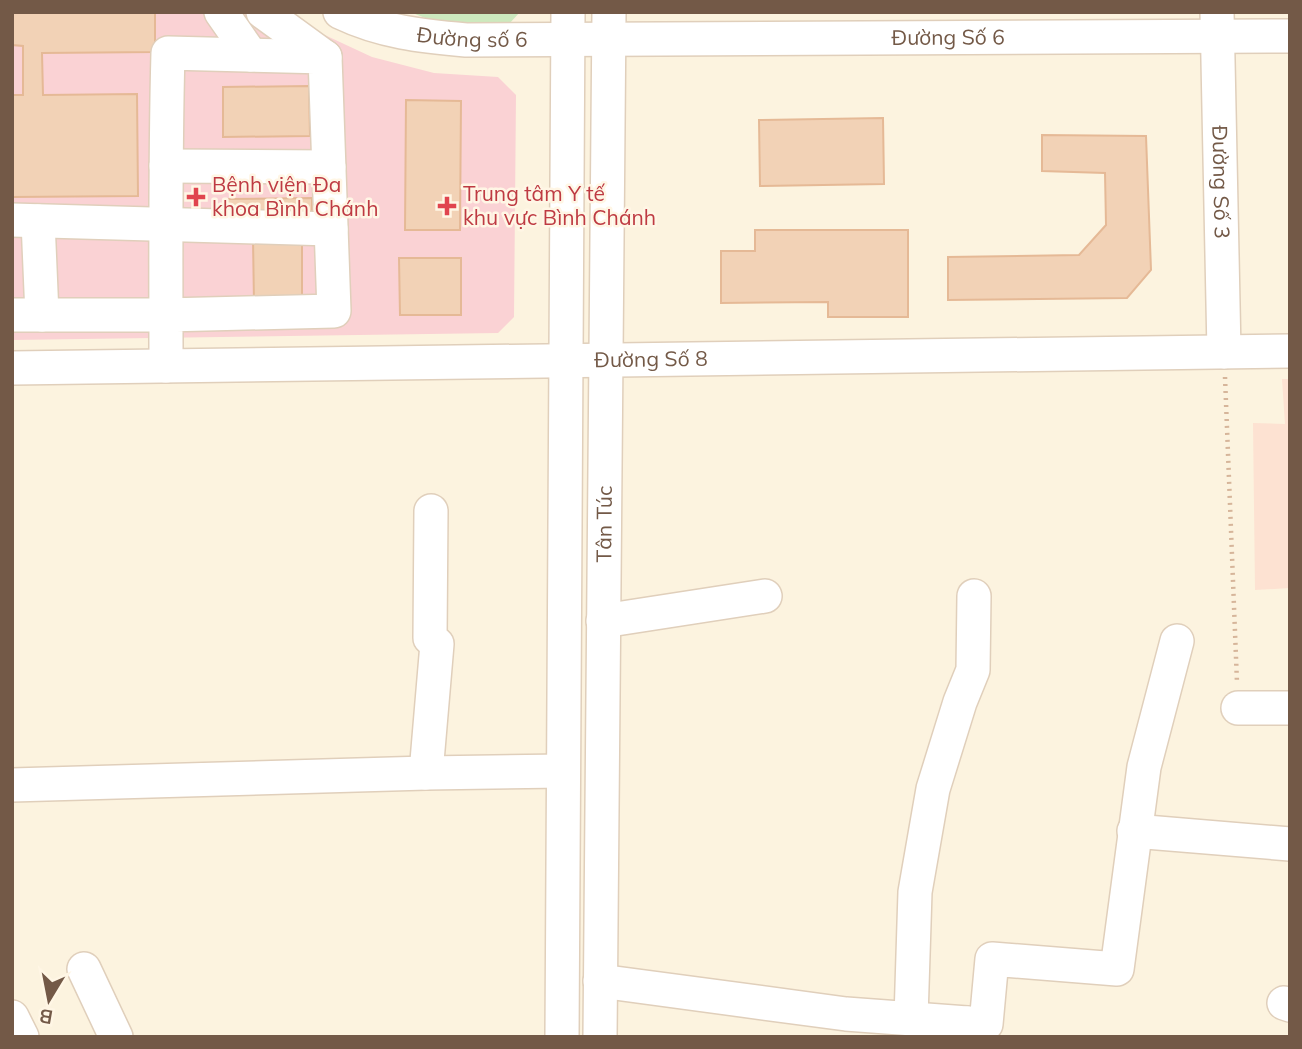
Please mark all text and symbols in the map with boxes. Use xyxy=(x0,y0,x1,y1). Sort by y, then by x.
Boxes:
street label: Đường số 6 xyxy=(415,21,528,52)
street label: Đường Số 6 xyxy=(891,23,1005,50)
street label: Đường Số 3 xyxy=(1207,125,1236,239)
place label: Bệnh viện Đa khoa Bình Chánh xyxy=(212,171,378,221)
place label: Trung tâm Y tế khu vực Bình Chánh xyxy=(463,180,656,230)
marker: Bệnh viện Đa khoa Bình Chánh xyxy=(186,187,206,207)
marker: Trung tâm Y tế khu vực Bình Chánh xyxy=(437,196,457,216)
street label: Đường Số 8 xyxy=(594,345,708,372)
street label: Tân Túc xyxy=(590,485,617,563)
north arrow xyxy=(14,965,84,1035)
text: B xyxy=(38,1004,55,1030)

